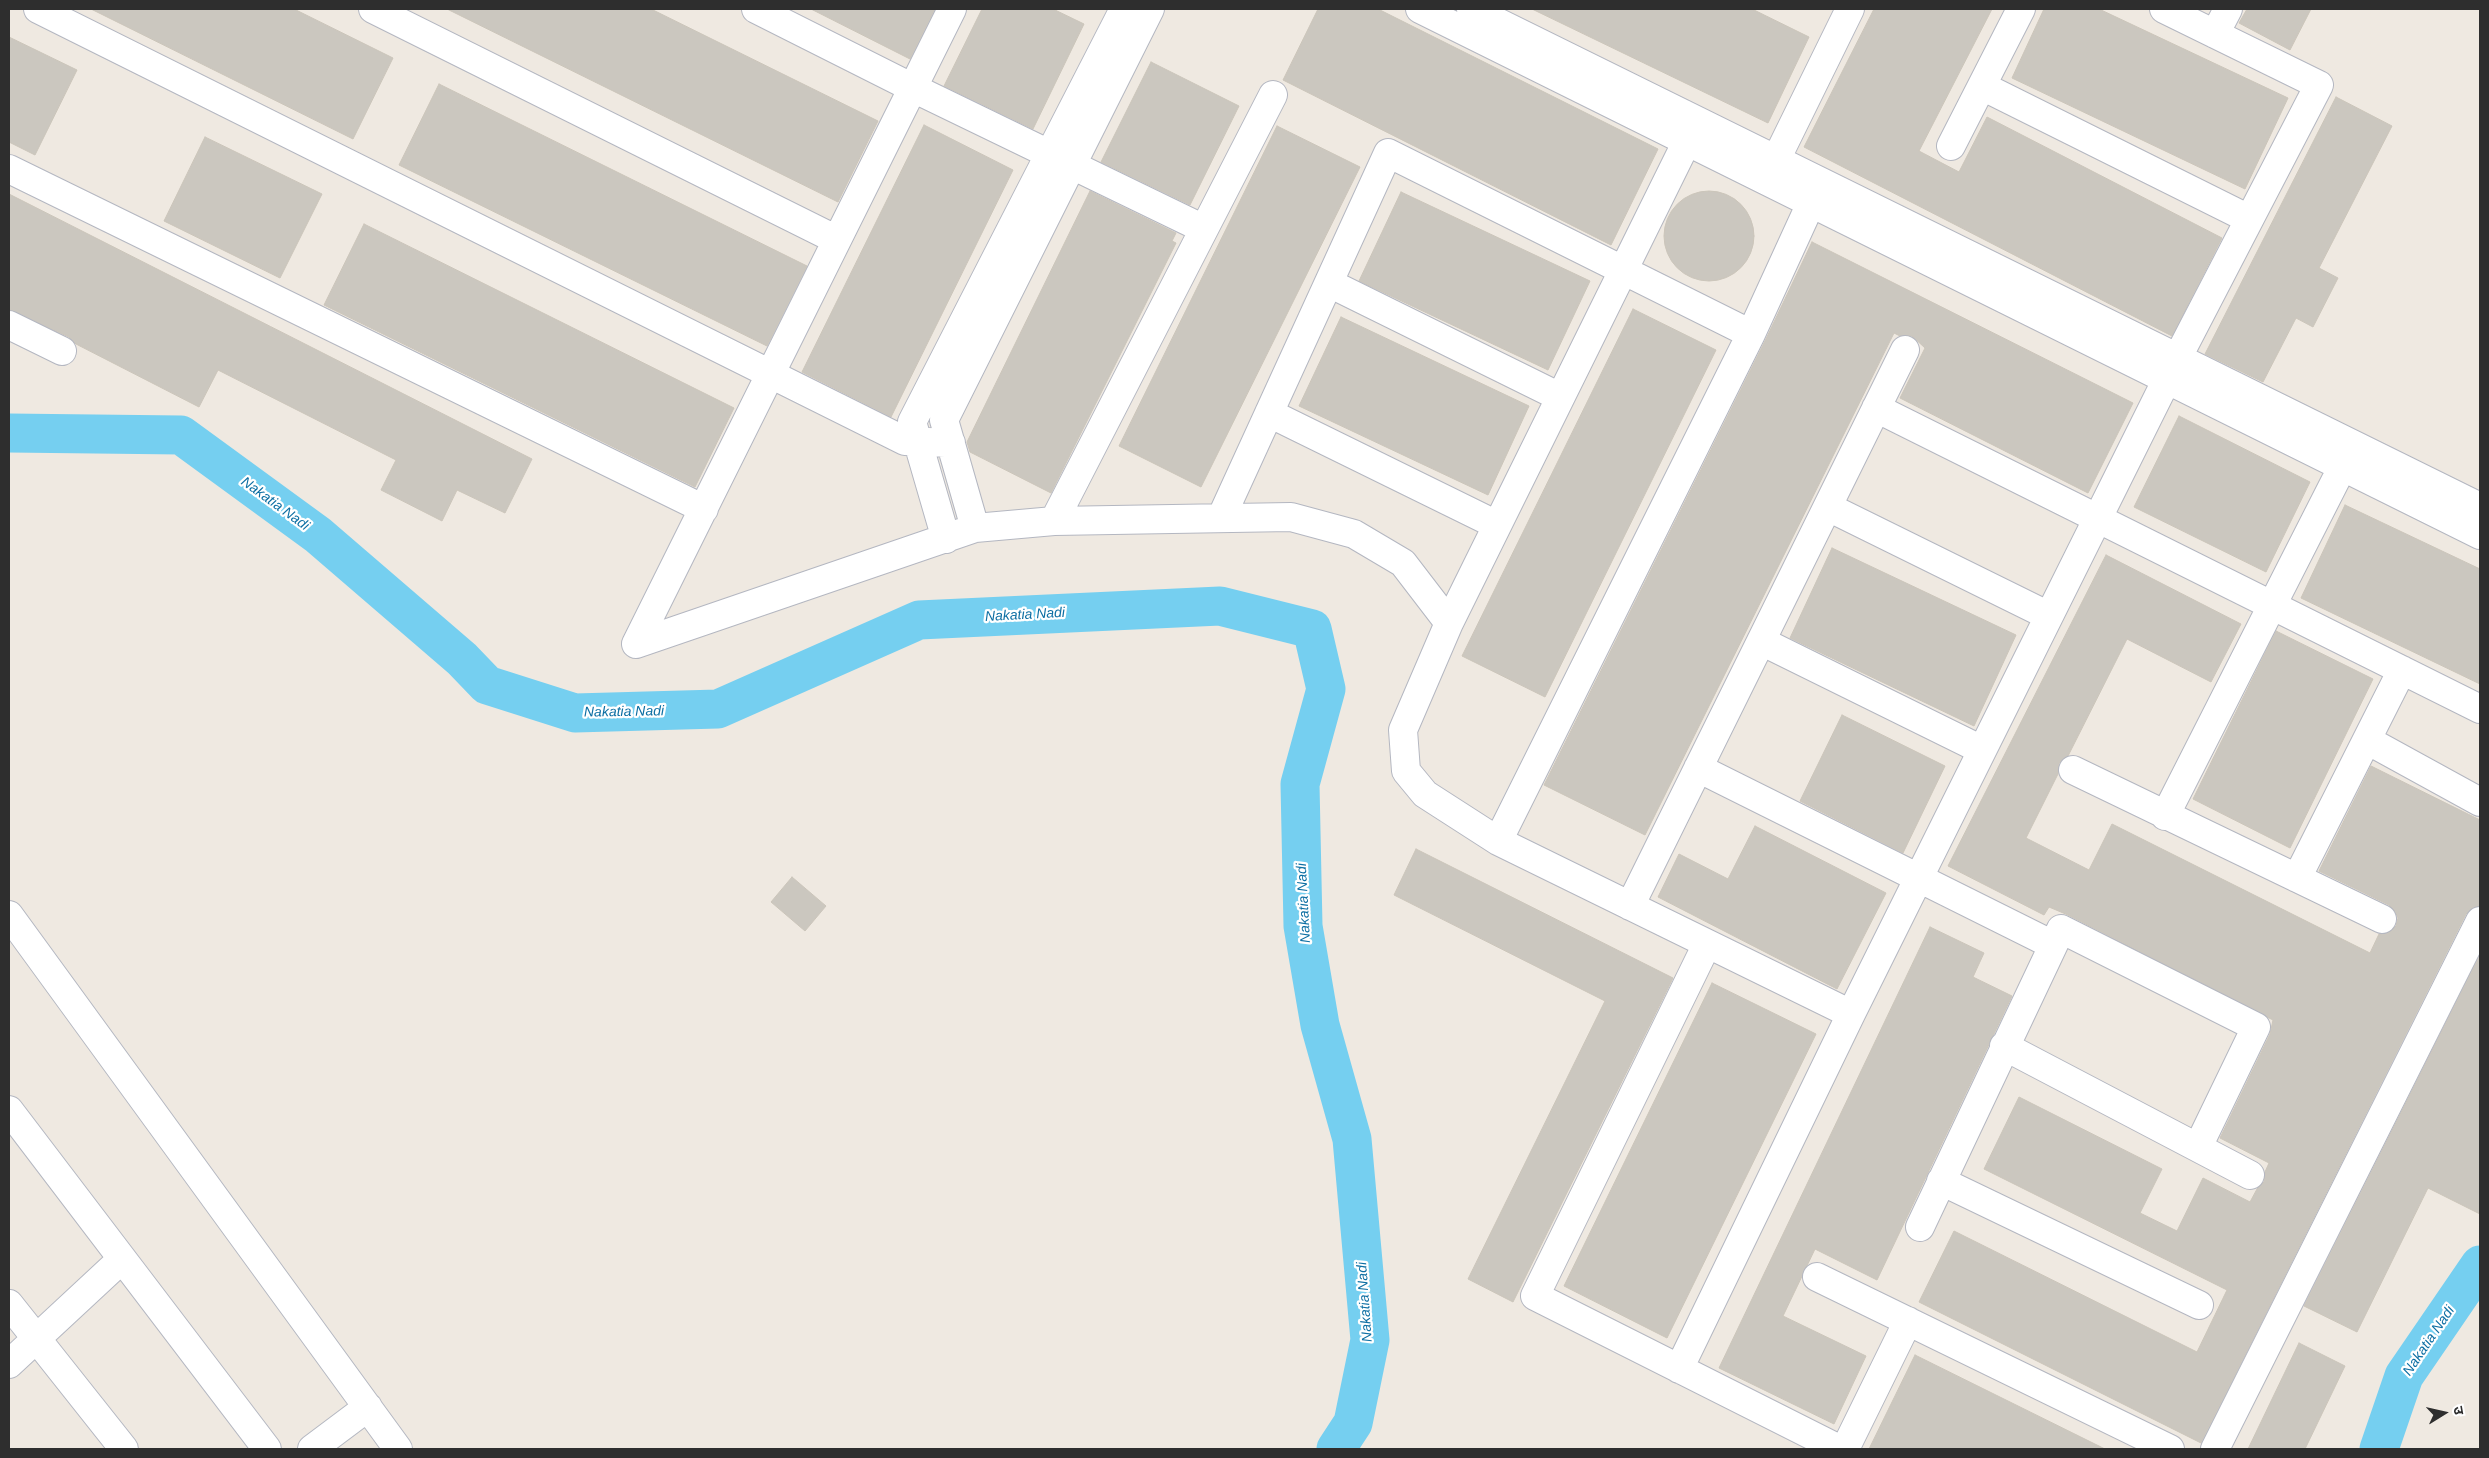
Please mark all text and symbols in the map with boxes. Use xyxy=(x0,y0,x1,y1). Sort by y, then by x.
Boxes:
water label: Nakatia Nadi xyxy=(238,474,312,534)
water label: Nakatia Nadi xyxy=(985,605,1065,625)
water label: Nakatia Nadi xyxy=(584,703,664,721)
water label: Nakatia Nadi xyxy=(1294,863,1314,943)
water label: Nakatia Nadi xyxy=(1354,1261,1376,1343)
water label: Nakatia Nadi xyxy=(2400,1303,2458,1379)
north arrow xyxy=(2419,1388,2469,1438)
text: उ xyxy=(2450,1405,2467,1416)

